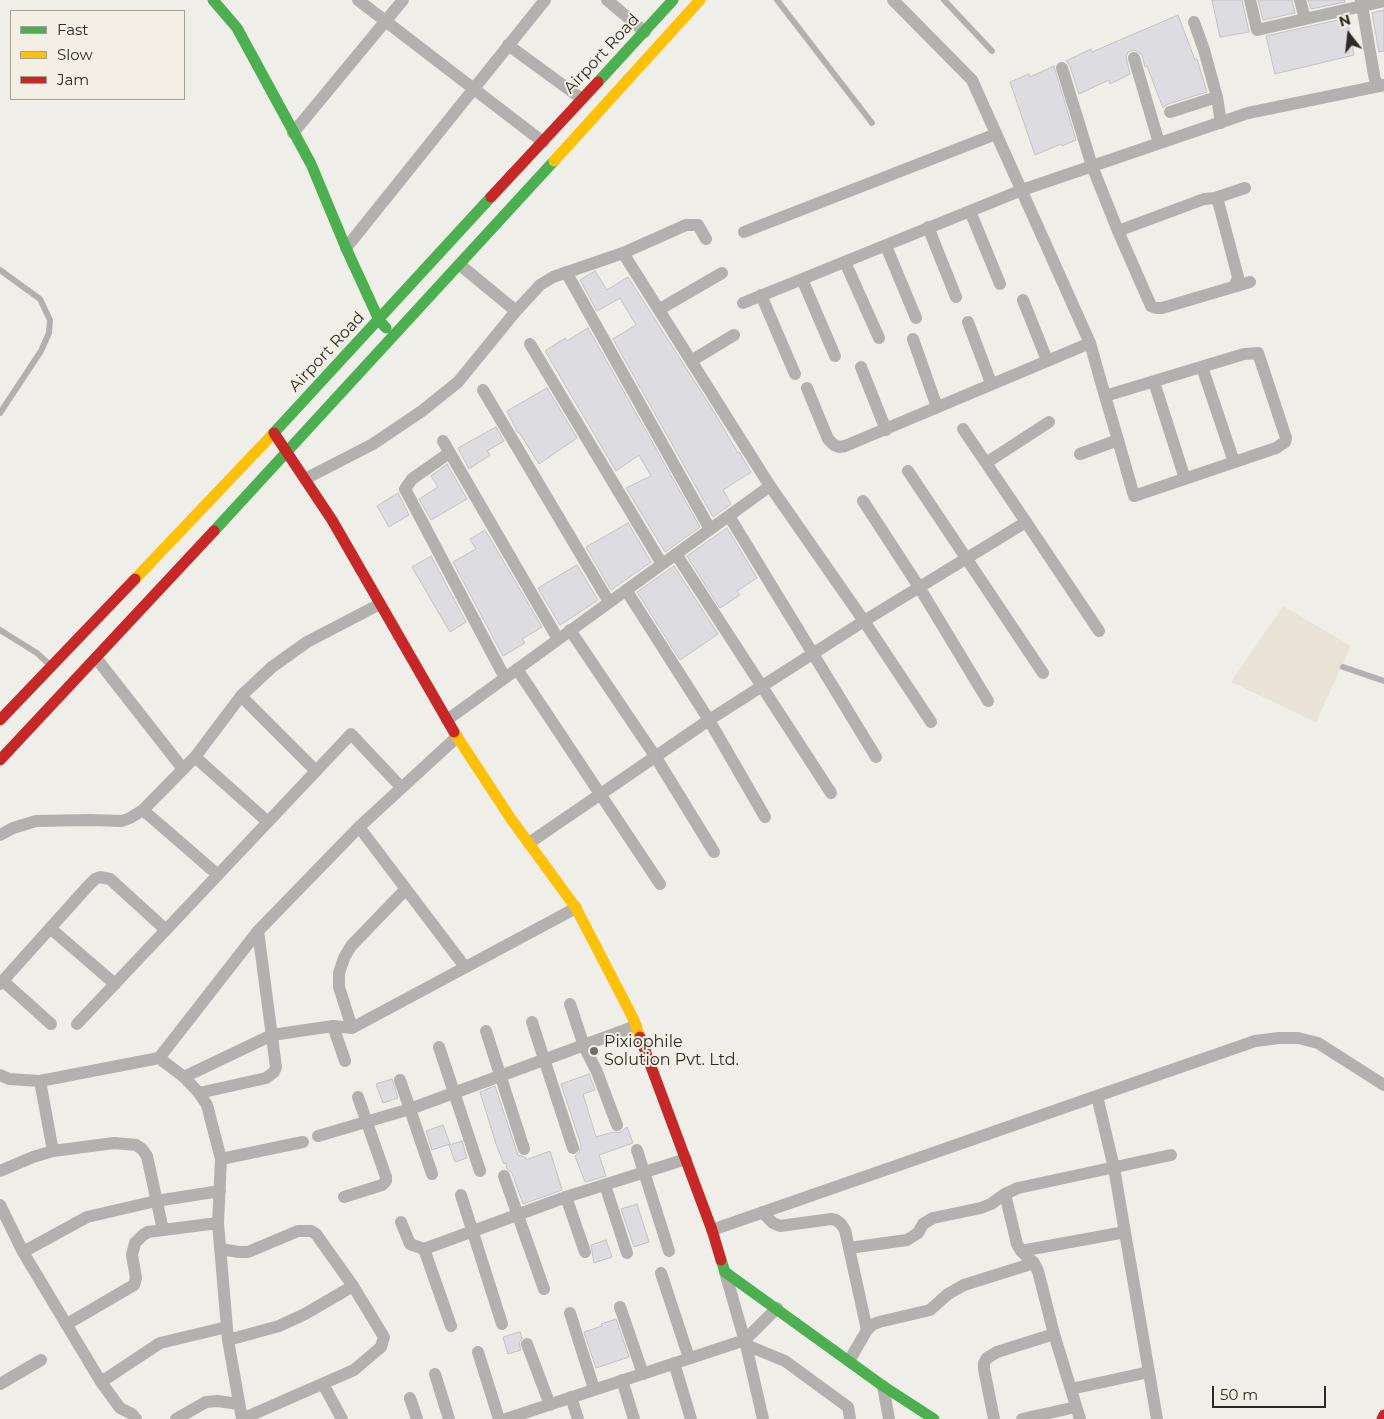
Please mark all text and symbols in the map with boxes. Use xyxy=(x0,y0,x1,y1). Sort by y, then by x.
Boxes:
legend xyxy=(10,10,185,100)
street label: Airport Road xyxy=(560,10,644,98)
north arrow xyxy=(1324,10,1374,60)
text: N xyxy=(1337,10,1353,31)
text: Fast xyxy=(57,20,88,39)
text: Slow xyxy=(57,45,93,64)
text: Jam xyxy=(57,70,89,89)
street label: Airport Road xyxy=(285,308,369,396)
place label: Pixiophile Solution Pvt. Ltd. xyxy=(604,1032,739,1070)
marker: Pixiophile Solution Pvt. Ltd. xyxy=(588,1045,600,1057)
scale bar xyxy=(1214,1376,1328,1408)
text: 50 m xyxy=(1220,1385,1258,1404)

